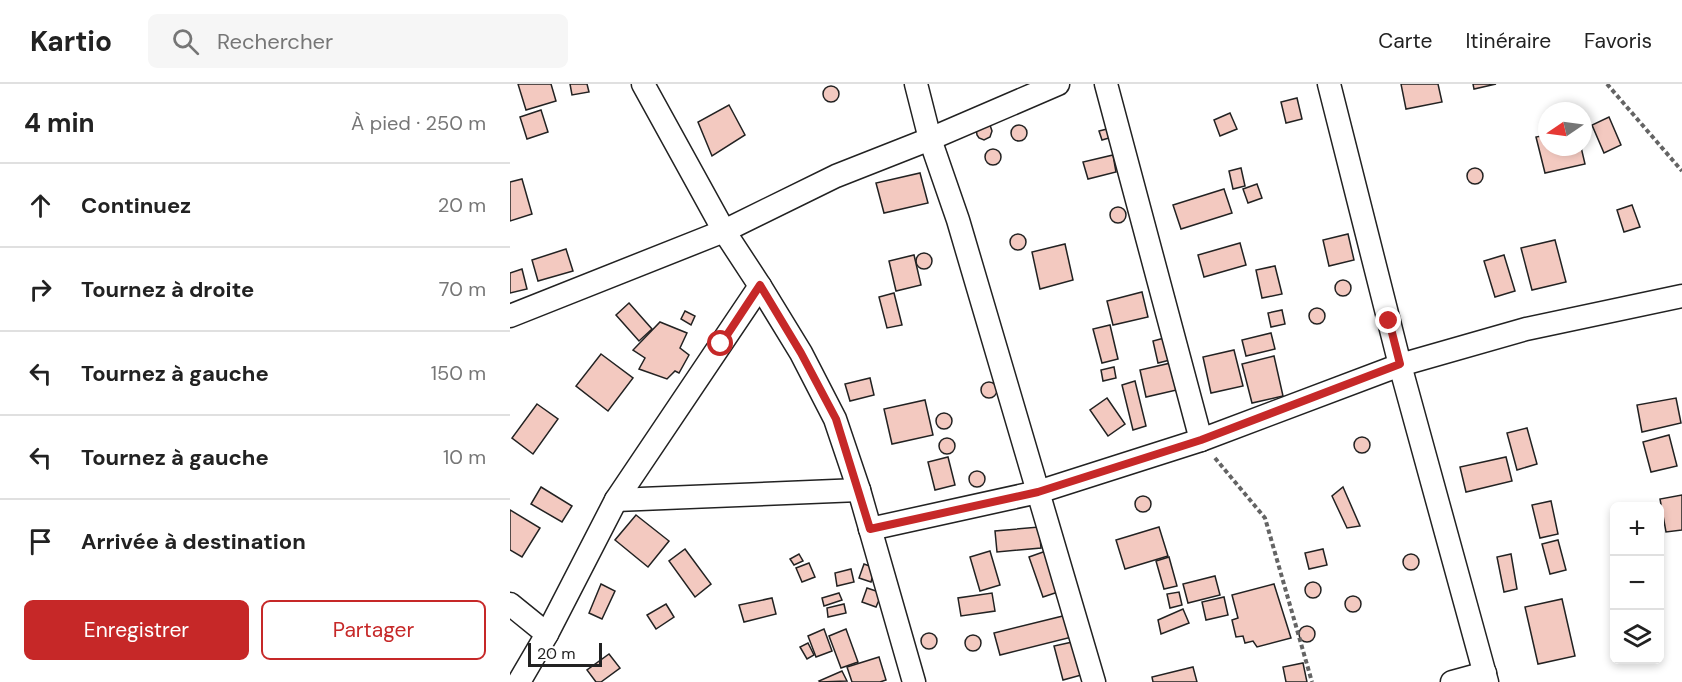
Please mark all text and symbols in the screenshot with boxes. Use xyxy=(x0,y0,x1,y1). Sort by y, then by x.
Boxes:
search box xyxy=(148,14,568,68)
text: Kartio xyxy=(30,23,112,60)
icon: search xyxy=(169,25,202,58)
text: Rechercher xyxy=(217,27,333,56)
text: Carte xyxy=(1378,27,1432,55)
text: Itinéraire xyxy=(1465,27,1551,55)
text: Favoris xyxy=(1584,27,1652,55)
north arrow xyxy=(1538,102,1592,156)
text: 4 min xyxy=(24,106,95,140)
text: À pied · 250 m xyxy=(351,110,486,136)
icon: ahead xyxy=(24,189,57,222)
text: Continuez xyxy=(81,191,191,220)
text: 20 m xyxy=(438,192,486,218)
icon: right xyxy=(24,273,57,306)
text: Tournez à droite xyxy=(81,275,254,304)
text: 70 m xyxy=(439,276,486,302)
route end xyxy=(1375,307,1401,333)
route start xyxy=(707,330,733,356)
icon: left xyxy=(24,357,57,390)
text: Tournez à gauche xyxy=(81,359,269,388)
text: 150 m xyxy=(431,360,486,386)
icon: left xyxy=(24,441,57,474)
text: Tournez à gauche xyxy=(81,443,269,472)
text: 10 m xyxy=(443,444,486,470)
map controls xyxy=(1610,502,1664,664)
button: + xyxy=(1610,502,1664,556)
icon: arrive xyxy=(24,525,57,558)
text: Arrivée à destination xyxy=(81,527,306,556)
button: − xyxy=(1610,556,1664,610)
button: Enregistrer xyxy=(24,600,249,660)
button: Partager xyxy=(261,600,486,660)
button: layers xyxy=(1610,610,1664,664)
scale bar xyxy=(528,640,602,668)
text: 20 m xyxy=(537,643,576,664)

